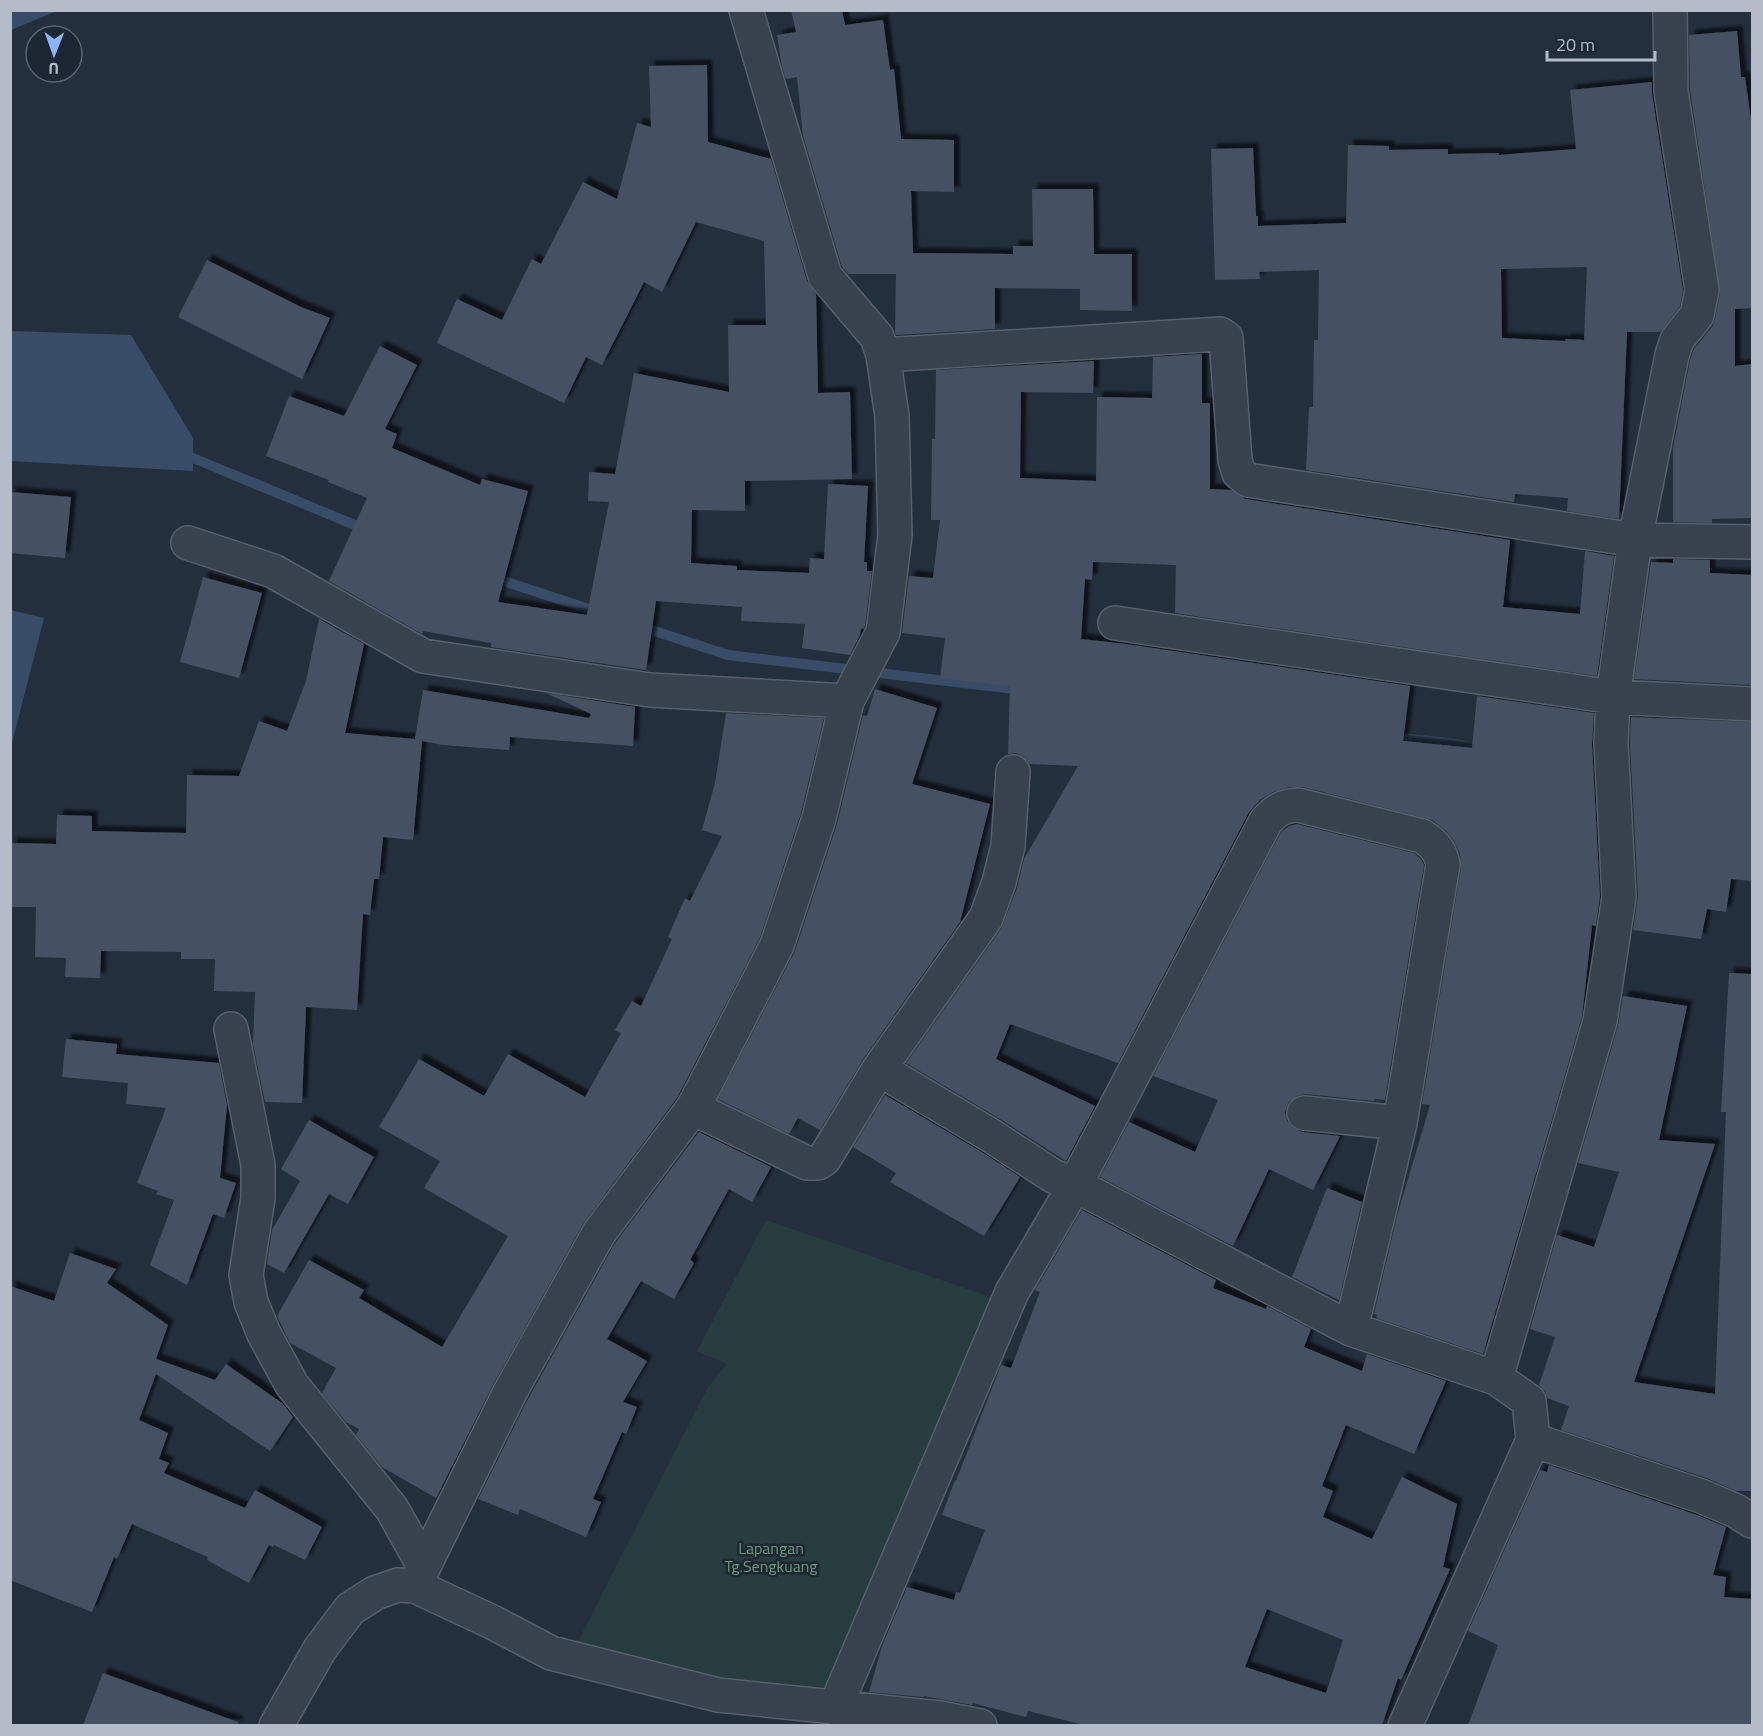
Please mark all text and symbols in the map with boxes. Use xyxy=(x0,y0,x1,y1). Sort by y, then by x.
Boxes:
north arrow xyxy=(24,24,84,84)
scale bar xyxy=(1547,24,1655,62)
text: 20 m xyxy=(1556,31,1595,58)
text: U xyxy=(48,57,59,81)
park label: Lapangan Tg.Sengkuang xyxy=(724,1536,818,1578)

